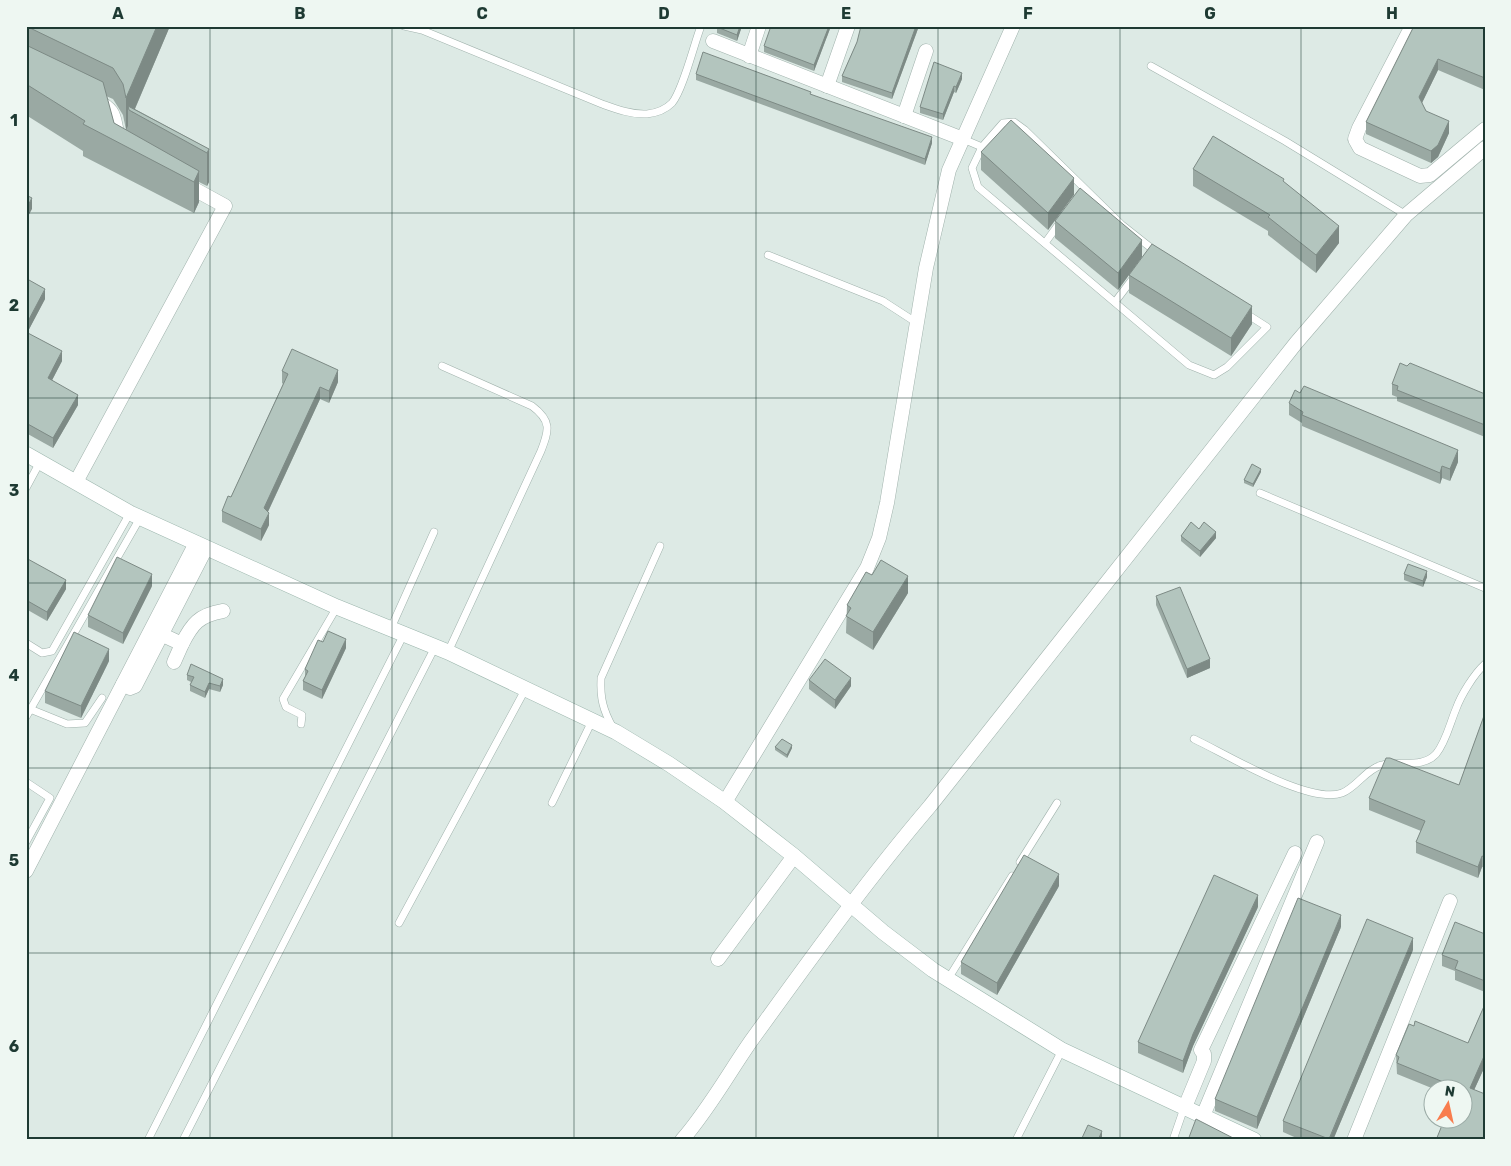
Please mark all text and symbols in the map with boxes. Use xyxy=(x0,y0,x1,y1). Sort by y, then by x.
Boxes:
text: A xyxy=(112,4,124,23)
text: B xyxy=(294,4,306,23)
text: C xyxy=(476,4,488,23)
text: D xyxy=(658,4,670,23)
text: E xyxy=(841,4,851,23)
text: F xyxy=(1023,4,1033,23)
text: G xyxy=(1204,4,1216,23)
text: H xyxy=(1386,4,1398,23)
text: 1 xyxy=(10,111,18,130)
text: 2 xyxy=(9,296,19,315)
text: 3 xyxy=(9,481,19,500)
text: 4 xyxy=(9,666,20,685)
text: 5 xyxy=(9,851,19,870)
text: 6 xyxy=(9,1037,19,1056)
north arrow xyxy=(1424,1078,1474,1128)
text: N xyxy=(1444,1082,1456,1101)

